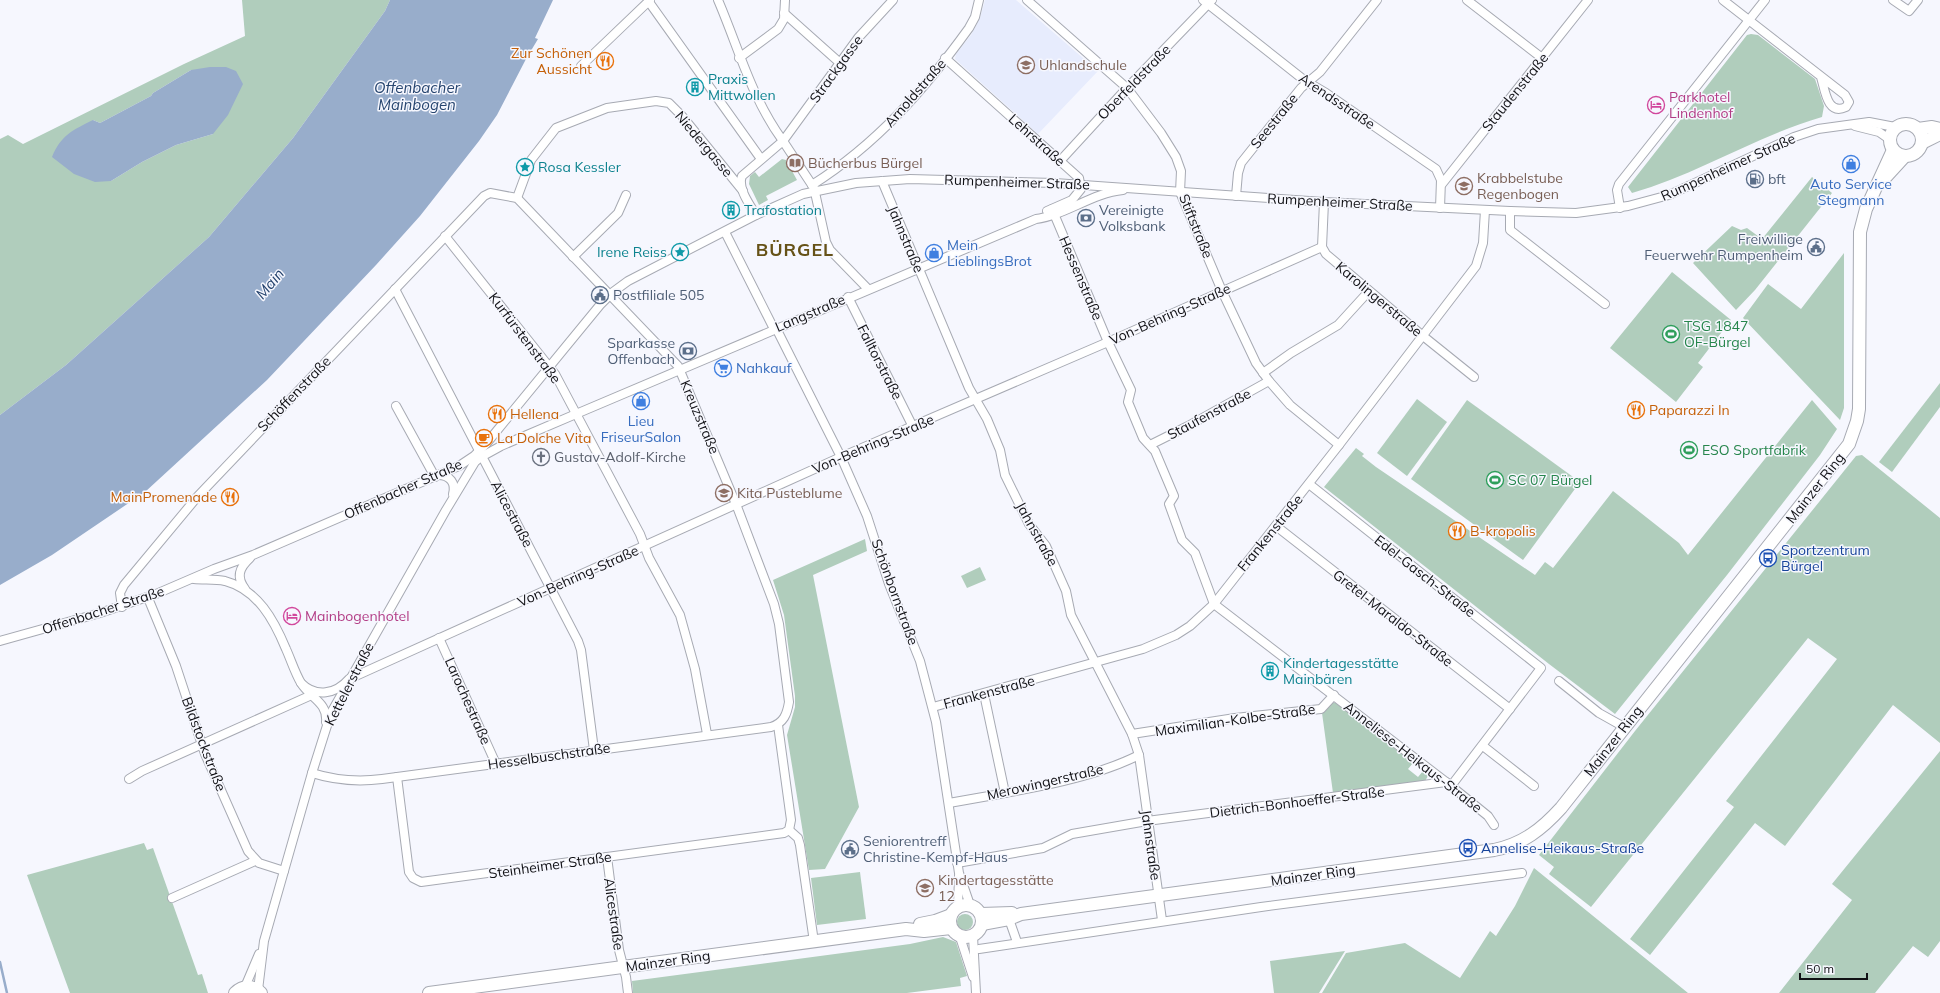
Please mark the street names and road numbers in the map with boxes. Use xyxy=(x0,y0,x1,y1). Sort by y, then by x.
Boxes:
street label: Strackgasse xyxy=(805,32,867,106)
street label: Oberfeldstraße xyxy=(1094,41,1174,123)
street label: Staudenstraße xyxy=(1478,49,1552,135)
street label: Arnoldstraße xyxy=(880,55,950,131)
street label: Arendsstraße xyxy=(1295,69,1379,133)
street label: Seestraße xyxy=(1246,90,1302,152)
street label: Niedergasse xyxy=(671,107,737,181)
street label: Lehrstraße xyxy=(1005,110,1069,170)
street label: Rumpenheimer Straße xyxy=(1658,129,1798,205)
street label: Rumpenheimer Straße xyxy=(944,170,1090,194)
street label: Rumpenheimer Straße xyxy=(1267,189,1413,215)
street label: Stiftstraße xyxy=(1175,191,1217,261)
street label: Jahnstraße xyxy=(884,203,928,275)
street label: Hessenstraße xyxy=(1055,233,1107,323)
street label: Karolingerstraße xyxy=(1332,257,1426,341)
street label: Von-Behring-Straße xyxy=(1107,279,1233,349)
street label: Kurfürstenstraße xyxy=(485,289,565,387)
street label: Langstraße xyxy=(772,290,848,336)
street label: Falltorstraße xyxy=(853,321,907,403)
street label: Schöffenstraße xyxy=(253,352,335,436)
street label: Kreuzstraße xyxy=(676,377,724,457)
street label: Staufenstraße xyxy=(1164,384,1254,444)
street label: Von-Behring-Straße xyxy=(809,410,937,478)
street label: Mainzer Ring xyxy=(1782,449,1848,527)
street label: Offenbacher Straße xyxy=(341,455,465,523)
street label: Alicestraße xyxy=(487,478,537,550)
street label: Frankenstraße xyxy=(1233,491,1307,575)
street label: Jahnstraße xyxy=(1012,499,1062,569)
street label: Edel-Gasch-Straße xyxy=(1371,531,1479,621)
street label: Schönbornstraße xyxy=(867,537,923,647)
street label: Von-Behring-Straße xyxy=(515,541,641,611)
street label: Gretel-Maraldo-Straße xyxy=(1329,565,1457,671)
street label: Offenbacher Straße xyxy=(40,582,166,638)
street label: Kettelerstraße xyxy=(320,639,378,729)
street label: Larochestraße xyxy=(441,655,495,747)
street label: Frankenstraße xyxy=(941,671,1037,713)
street label: Bildstockstraße xyxy=(178,694,230,794)
street label: Anneliese-Heikaus-Straße xyxy=(1340,697,1486,817)
street label: Maximilian-Kolbe-Straße xyxy=(1154,700,1316,740)
street label: Mainzer Ring xyxy=(1580,702,1646,780)
street label: Hesselbuschstraße xyxy=(487,738,611,774)
street label: Merowingerstraße xyxy=(985,760,1105,804)
street label: Dietrich-Bonhoeffer-Straße xyxy=(1209,782,1385,822)
street label: Jahnstraße xyxy=(1137,809,1165,881)
street label: Steinheimer Straße xyxy=(487,847,613,883)
street label: Mainzer Ring xyxy=(1270,860,1356,890)
street label: Alicestraße xyxy=(600,877,628,951)
street label: Mainzer Ring xyxy=(625,946,711,976)

